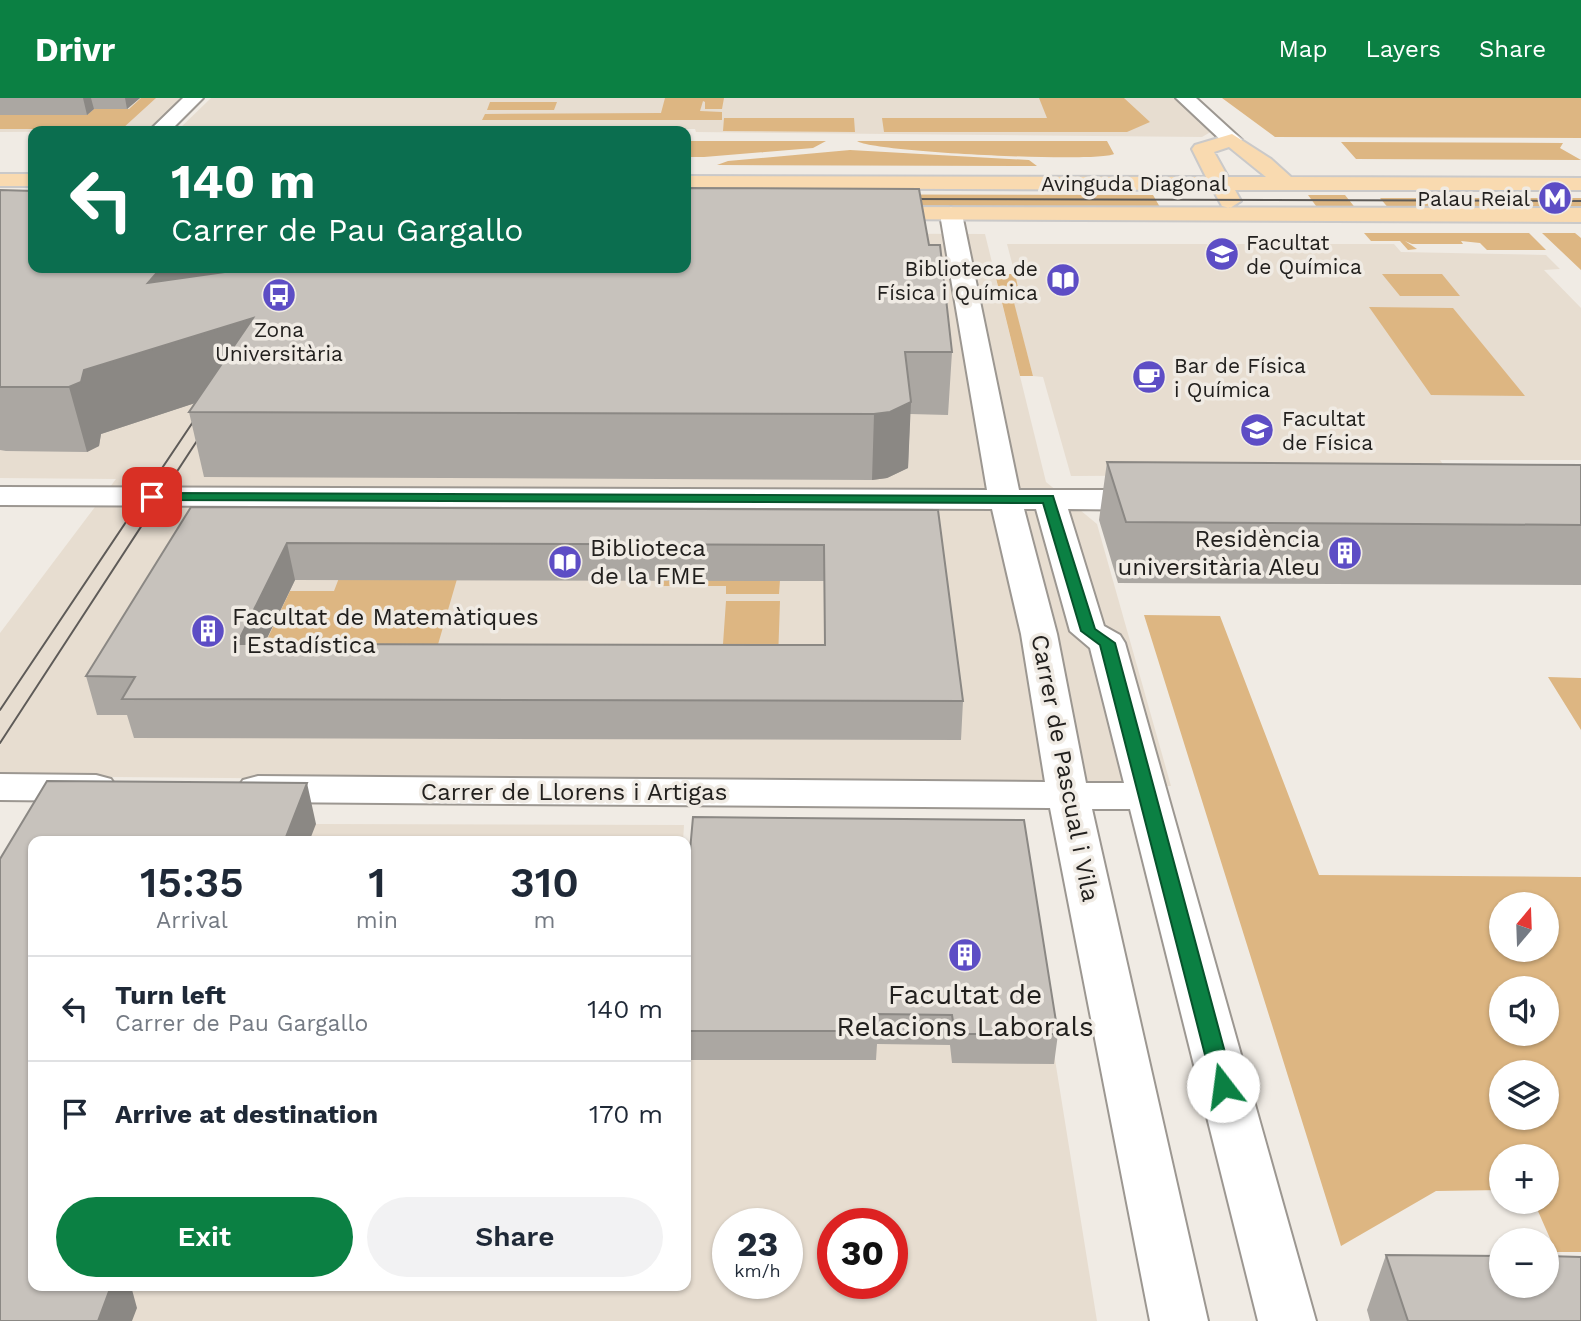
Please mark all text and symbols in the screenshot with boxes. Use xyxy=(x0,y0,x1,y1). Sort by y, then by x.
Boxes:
text: Drivr xyxy=(35,30,115,69)
text: Map xyxy=(1279,35,1327,63)
text: Layers xyxy=(1365,35,1441,63)
text: Share xyxy=(1479,35,1546,63)
text: 140 m xyxy=(171,152,315,210)
icon: left xyxy=(56,154,147,245)
street label: Avinguda Diagonal xyxy=(1041,171,1228,196)
metro station icon: Palau Reial xyxy=(1536,179,1574,217)
place label: Palau Reial xyxy=(1417,186,1531,211)
text: Carrer de Pau Gargallo xyxy=(171,211,524,249)
place label: Facultat de Química xyxy=(1246,230,1362,279)
school or university icon: Facultat de Química xyxy=(1203,235,1241,273)
place label: Biblioteca de Física i Química xyxy=(876,256,1038,305)
library icon: Biblioteca de Física i Química xyxy=(1044,261,1082,299)
bus stop icon: Zona Universitària xyxy=(260,276,298,314)
place label: Zona Universitària xyxy=(215,317,343,366)
place label: Bar de Física i Química xyxy=(1174,353,1306,402)
cafe icon: Bar de Física i Química xyxy=(1130,358,1168,396)
place label: Facultat de Física xyxy=(1282,406,1373,455)
school or university icon: Facultat de Física xyxy=(1238,411,1276,449)
pin xyxy=(122,467,182,527)
icon: arrive xyxy=(133,478,171,516)
place label: Residència universitària Aleu xyxy=(1117,525,1320,581)
place label: Biblioteca de la FME xyxy=(590,534,706,590)
building icon: Residència universitària Aleu xyxy=(1326,534,1364,572)
library icon: Biblioteca de la FME xyxy=(546,543,584,581)
place label: Facultat de Matemàtiques i Estadística xyxy=(232,603,539,659)
building icon: Facultat de Matemàtiques i Estadística xyxy=(189,612,227,650)
street label: Carrer de Pascual i Vila xyxy=(1025,632,1105,904)
street label: Carrer de Llorens i Artigas xyxy=(421,778,727,806)
text: 15:35 xyxy=(140,858,244,907)
text: 1 xyxy=(368,858,386,907)
text: 310 xyxy=(510,858,579,907)
north arrow xyxy=(1489,892,1559,962)
map controls xyxy=(1489,892,1559,1298)
text: Arrival xyxy=(156,907,228,934)
text: min xyxy=(356,907,398,934)
text: m xyxy=(534,907,555,934)
building icon: Facultat de Relacions Laborals xyxy=(946,936,984,974)
button: sound xyxy=(1489,976,1559,1046)
place label: Facultat de Relacions Laborals xyxy=(836,978,1094,1043)
text: Turn left xyxy=(115,980,226,1010)
icon: left xyxy=(56,990,94,1028)
text: 140 m xyxy=(587,994,663,1024)
text: Carrer de Pau Gargallo xyxy=(115,1010,368,1037)
position arrow xyxy=(1186,1049,1260,1123)
button: layers xyxy=(1489,1060,1559,1130)
icon: arrive xyxy=(56,1095,94,1133)
text: Arrive at destination xyxy=(115,1099,378,1129)
text: 170 m xyxy=(589,1099,663,1129)
button: + xyxy=(1489,1144,1559,1214)
button: Exit xyxy=(56,1197,353,1277)
button: Share xyxy=(367,1197,663,1277)
speed limit sign: 30 xyxy=(817,1208,908,1299)
text: 23 xyxy=(737,1223,778,1265)
button: − xyxy=(1489,1228,1559,1298)
text: km/h xyxy=(734,1260,781,1281)

